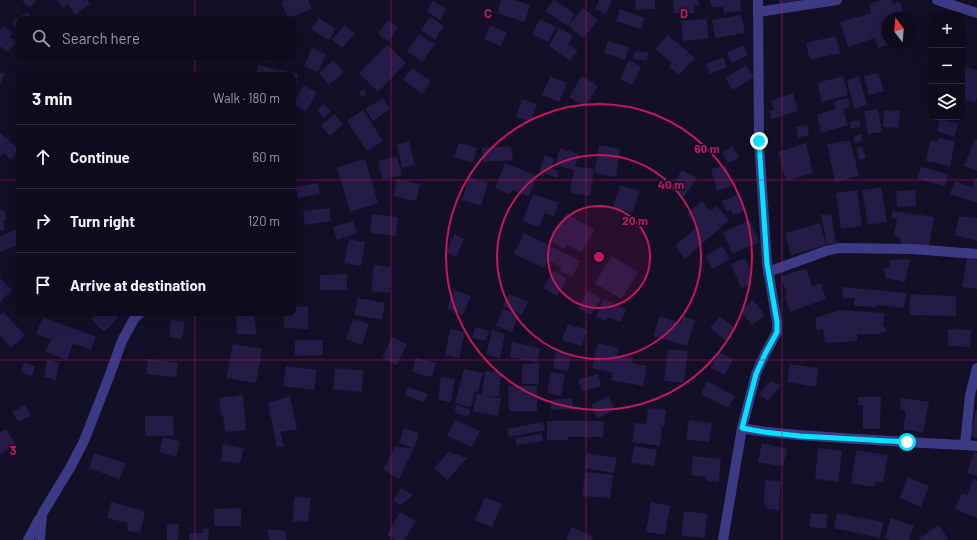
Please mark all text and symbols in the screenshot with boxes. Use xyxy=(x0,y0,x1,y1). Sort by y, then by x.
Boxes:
text: C xyxy=(484,5,492,21)
text: D xyxy=(680,5,688,21)
north arrow xyxy=(881,12,917,48)
map controls xyxy=(929,12,965,120)
button: + xyxy=(929,12,965,48)
search box xyxy=(16,16,296,60)
icon: search xyxy=(30,27,52,49)
text: Search here xyxy=(62,29,140,47)
button: − xyxy=(929,48,965,84)
button: layers xyxy=(929,84,965,120)
text: 3 min xyxy=(32,88,72,108)
text: Walk · 180 m xyxy=(213,90,280,106)
route end xyxy=(750,132,768,150)
text: 60 m xyxy=(694,141,720,155)
icon: ahead xyxy=(32,146,54,168)
text: Continue xyxy=(70,148,130,166)
text: 60 m xyxy=(253,149,280,165)
text: 40 m xyxy=(658,177,684,191)
icon: right xyxy=(32,210,54,232)
text: Turn right xyxy=(70,212,135,230)
text: 120 m xyxy=(248,213,280,229)
text: 20 m xyxy=(622,213,648,227)
centre of rings xyxy=(592,250,606,264)
icon: arrive xyxy=(32,274,54,296)
text: Arrive at destination xyxy=(70,276,206,294)
route start xyxy=(898,433,916,451)
text: 3 xyxy=(9,442,17,458)

